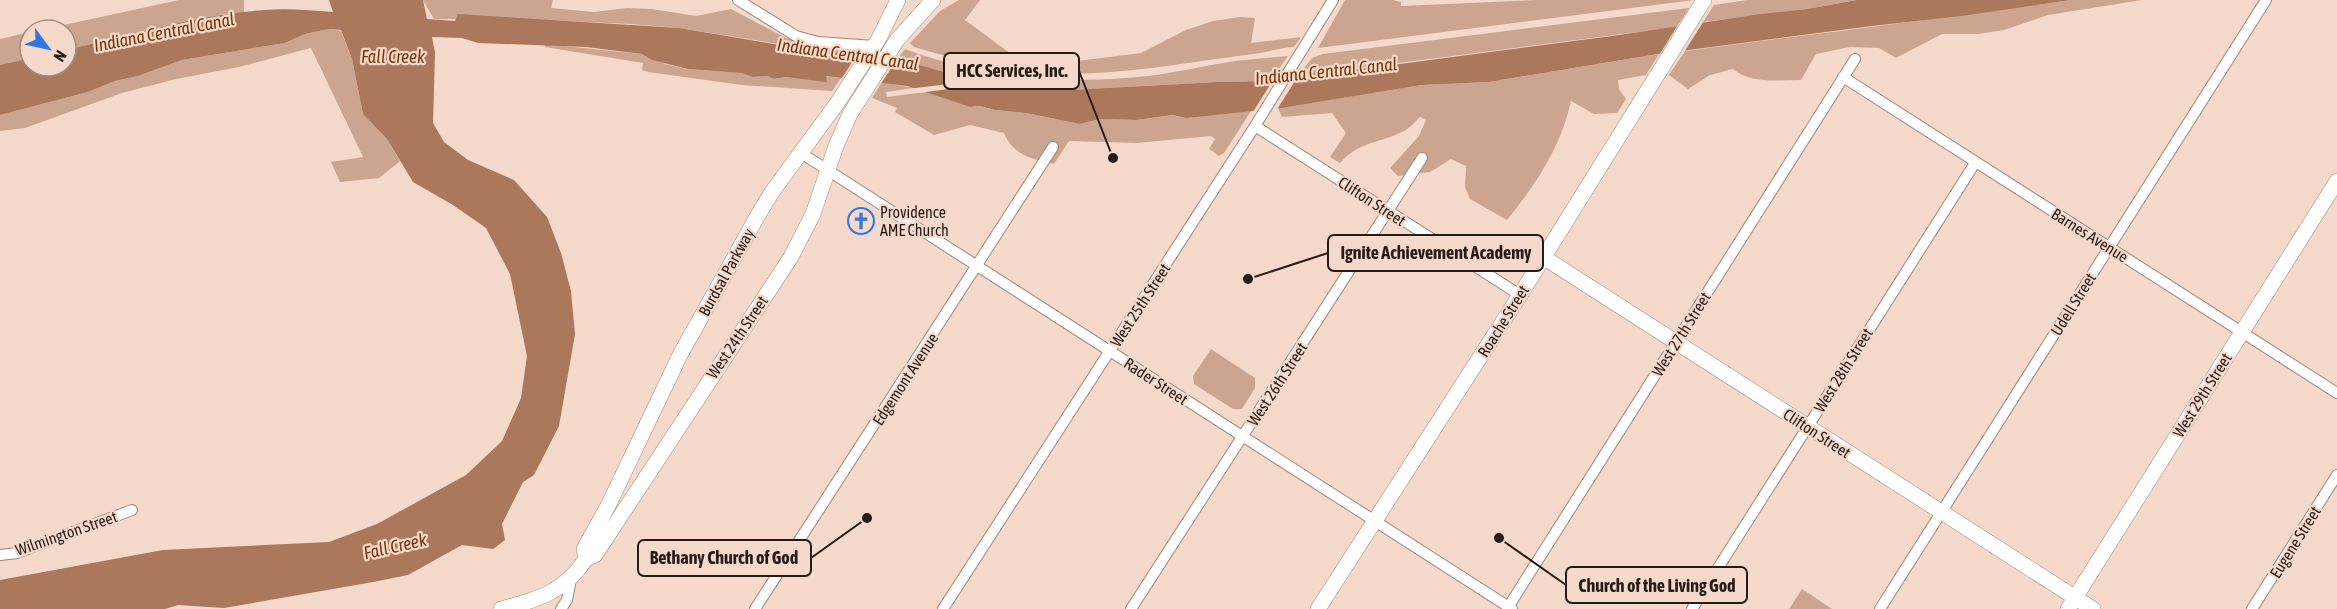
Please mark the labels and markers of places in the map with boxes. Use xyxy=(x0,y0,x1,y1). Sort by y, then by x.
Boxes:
callout: HCC Services, Inc. xyxy=(944,53,1079,89)
place label: Providence AME Church xyxy=(880,203,949,239)
church icon: Providence AME Church xyxy=(846,206,876,236)
callout: Ignite Achievement Academy xyxy=(1328,235,1543,271)
callout: Bethany Church of God xyxy=(638,540,811,576)
callout: Church of the Living God xyxy=(1566,567,1747,603)

